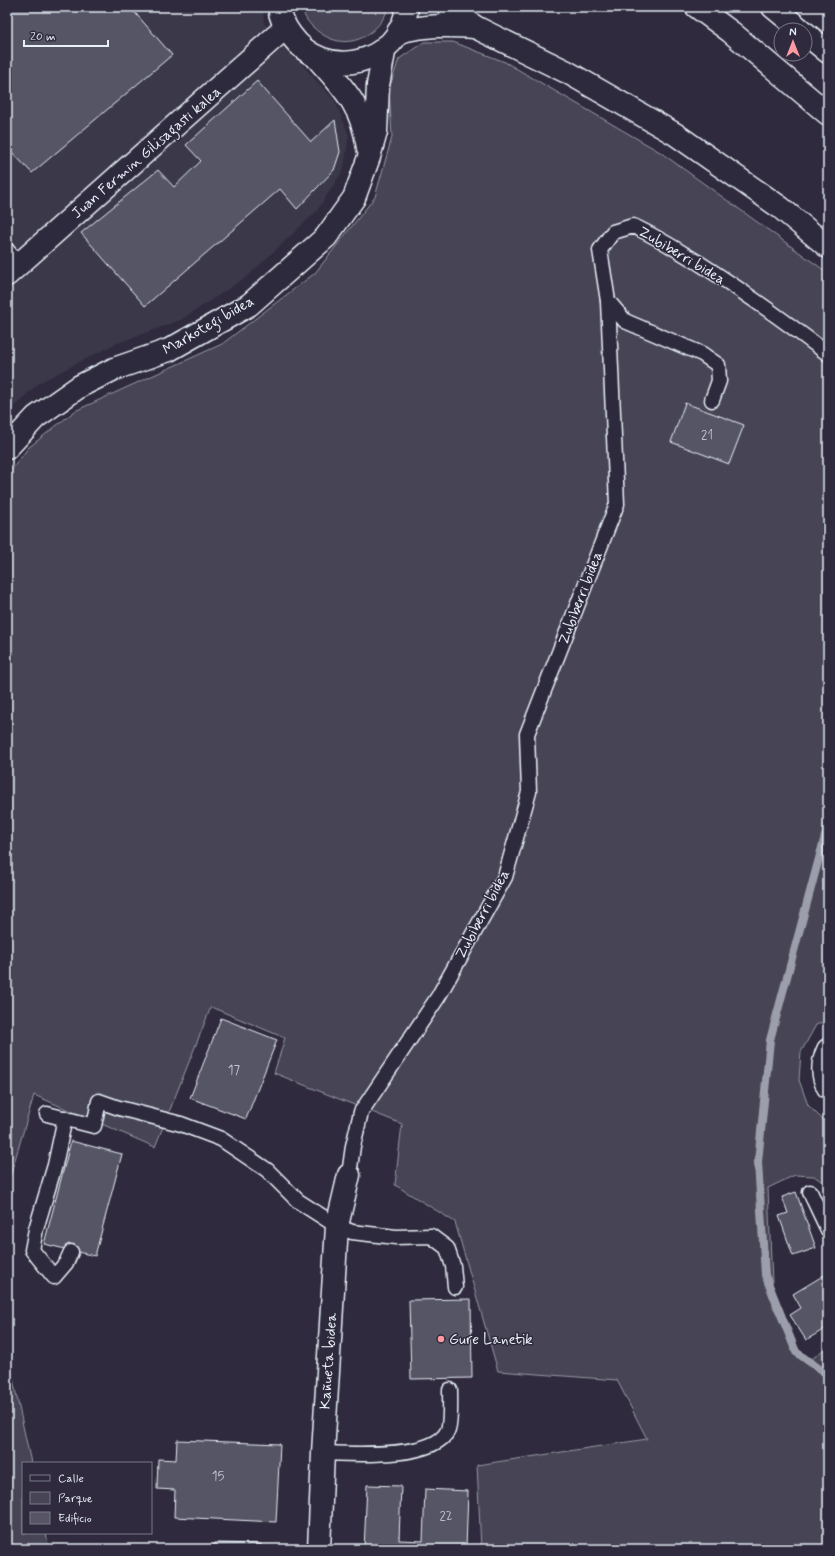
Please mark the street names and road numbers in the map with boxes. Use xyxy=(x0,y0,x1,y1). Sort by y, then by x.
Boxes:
street label: Juan Fermin Gilisagasti kalea xyxy=(68,82,227,224)
street label: Zubiberri bidea xyxy=(634,222,729,290)
street label: Markotegi bidea xyxy=(159,291,259,361)
street label: Zubiberri bidea xyxy=(554,549,608,648)
street label: Zubiberri bidea xyxy=(451,866,515,963)
street label: Kañueta bidea xyxy=(316,1311,342,1410)

